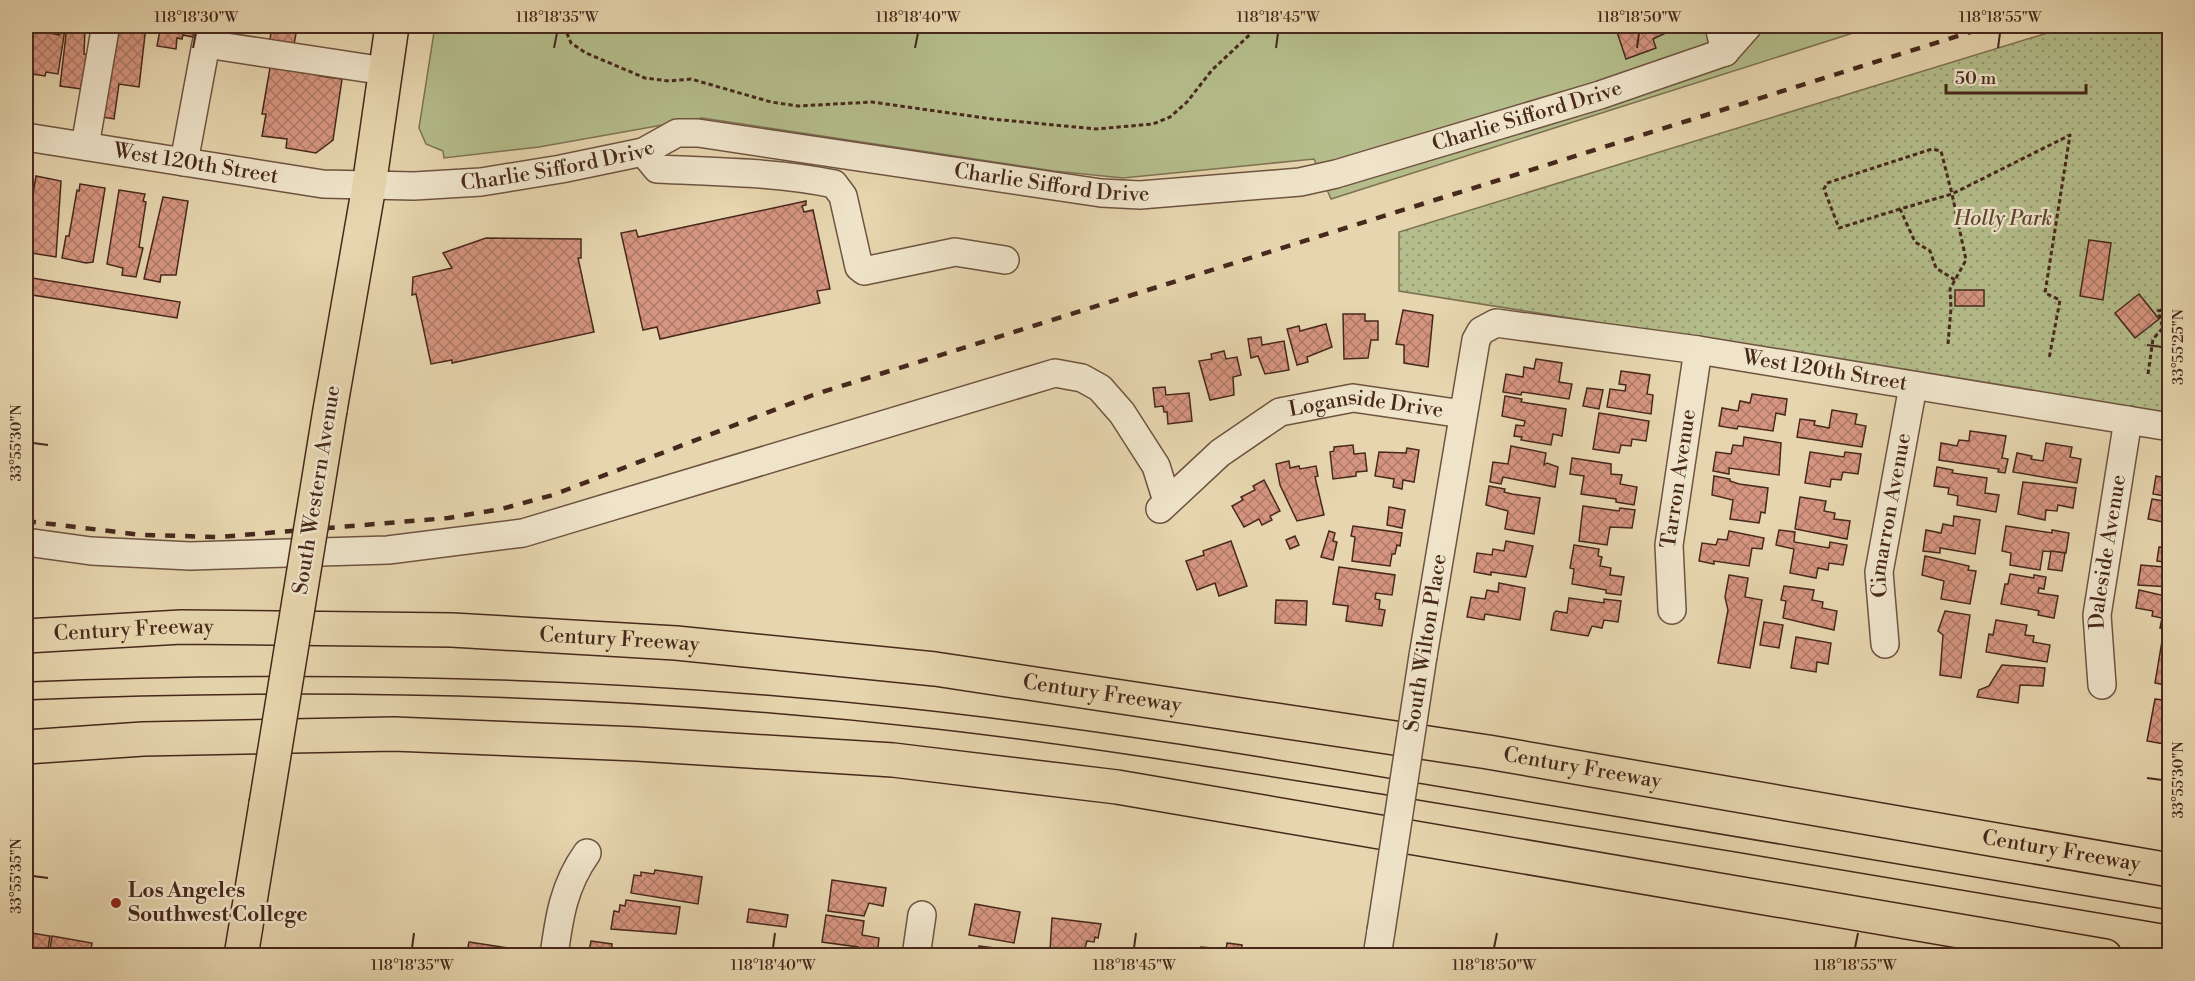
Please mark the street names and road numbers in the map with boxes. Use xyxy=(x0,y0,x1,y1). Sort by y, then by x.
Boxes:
street label: Charlie Sifford Drive xyxy=(1429,75,1626,158)
street label: Charlie Sifford Drive xyxy=(460,135,660,196)
street label: West 120th Street xyxy=(111,138,281,190)
street label: Charlie Sifford Drive xyxy=(952,158,1150,208)
street label: West 120th Street xyxy=(1740,344,1910,397)
street label: South Western Avenue xyxy=(288,384,346,596)
street label: Loganside Drive xyxy=(1286,385,1445,424)
street label: Tarron Avenue xyxy=(1656,407,1702,550)
street label: Cimarron Avenue xyxy=(1865,431,1917,599)
street label: Daleside Avenue xyxy=(2084,473,2132,630)
street label: South Wilton Place xyxy=(1399,552,1453,734)
street label: Century Freeway xyxy=(53,614,215,647)
street label: Century Freeway xyxy=(539,622,701,658)
street label: Century Freeway xyxy=(1021,669,1184,719)
street label: Century Freeway xyxy=(1501,742,1664,795)
street label: Century Freeway xyxy=(1980,825,2143,878)

